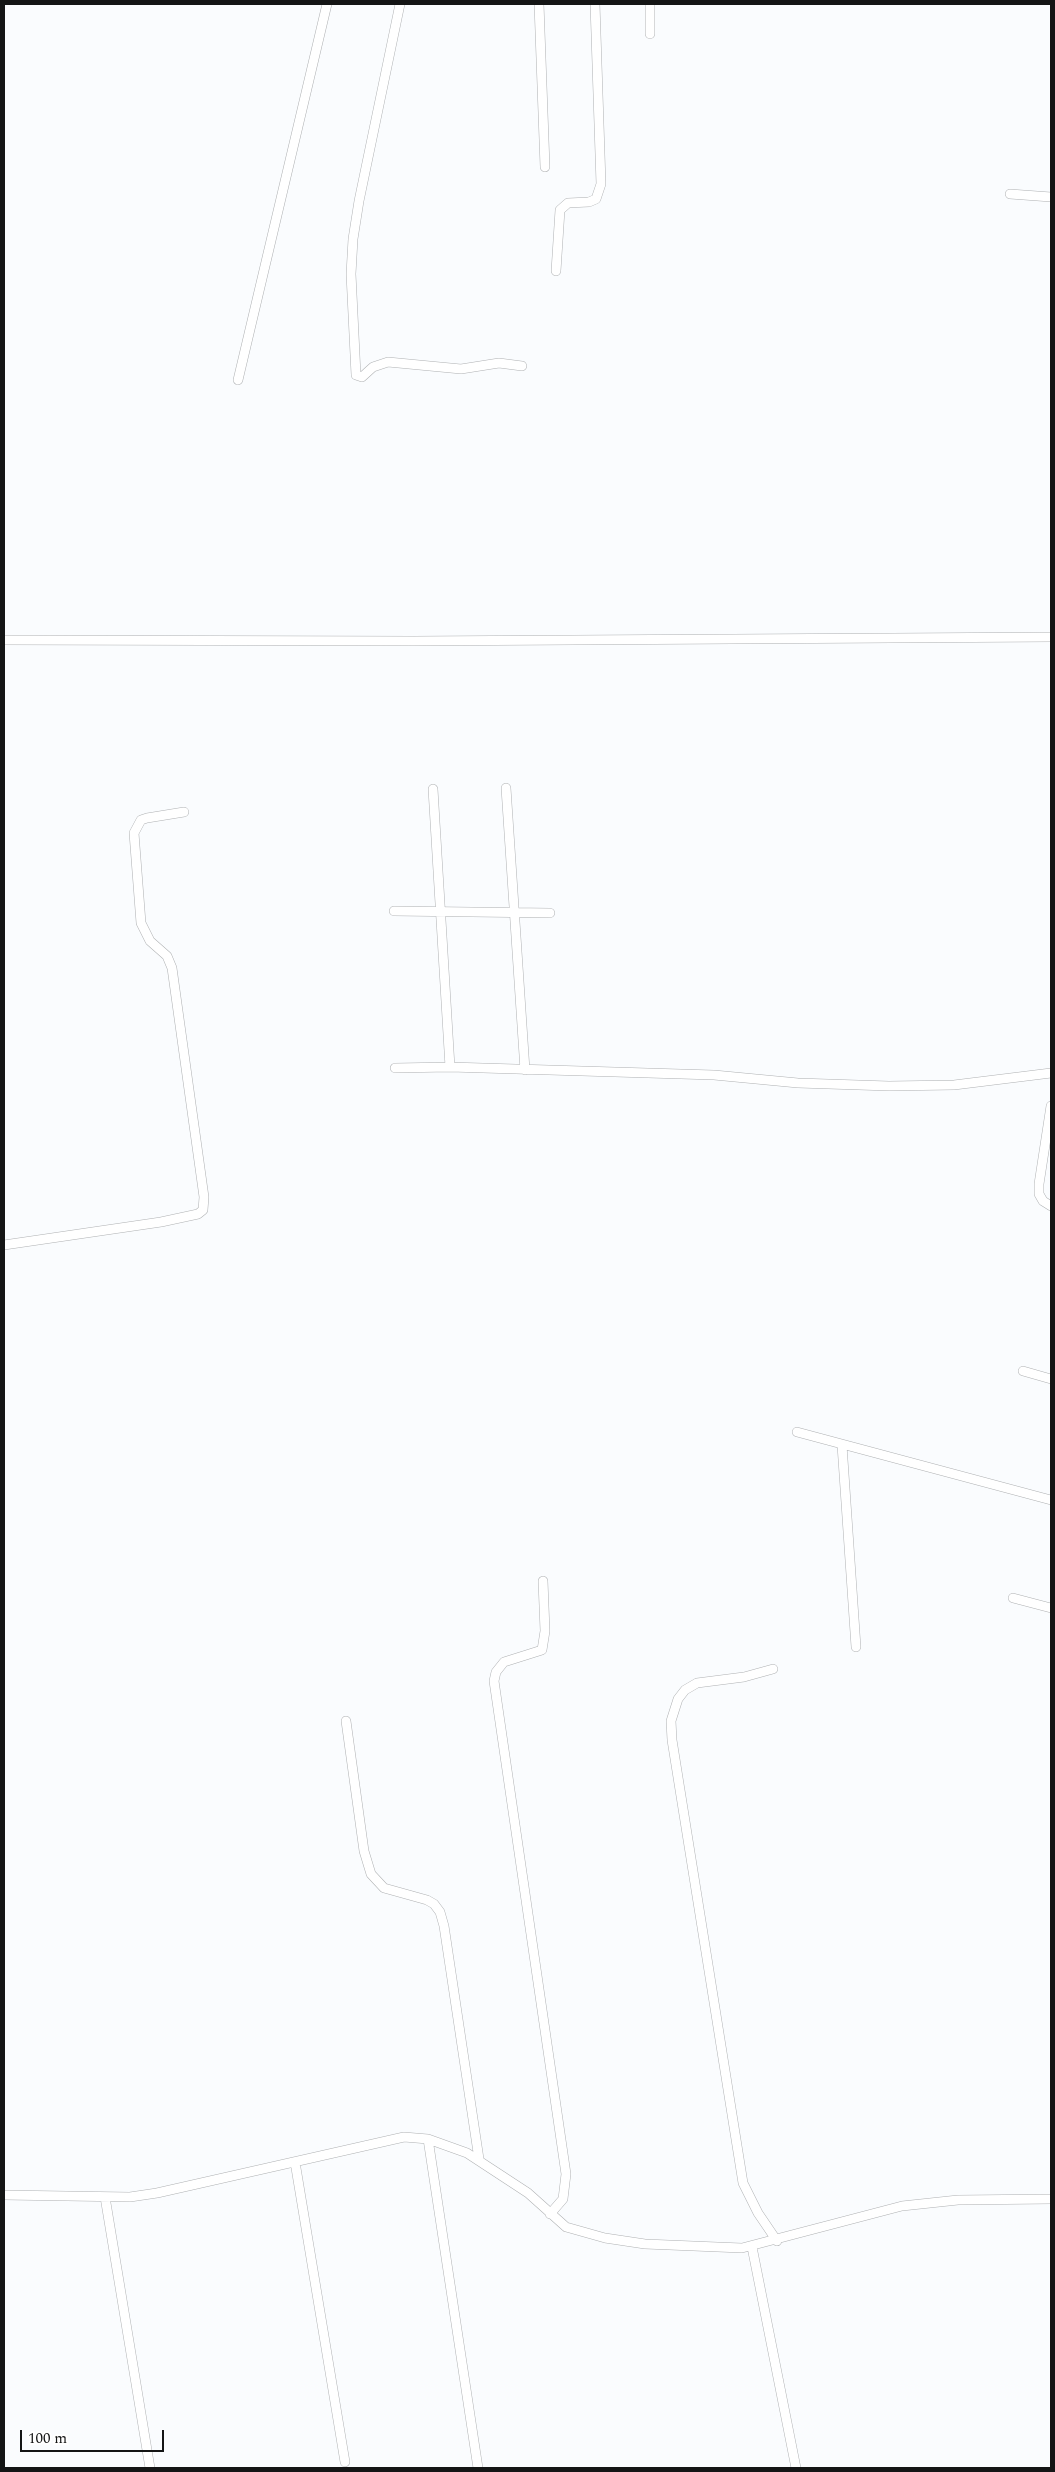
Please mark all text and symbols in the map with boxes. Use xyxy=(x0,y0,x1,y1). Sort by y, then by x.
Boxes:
scale bar xyxy=(22,2420,166,2452)
text: 100 m xyxy=(28,2427,67,2450)

